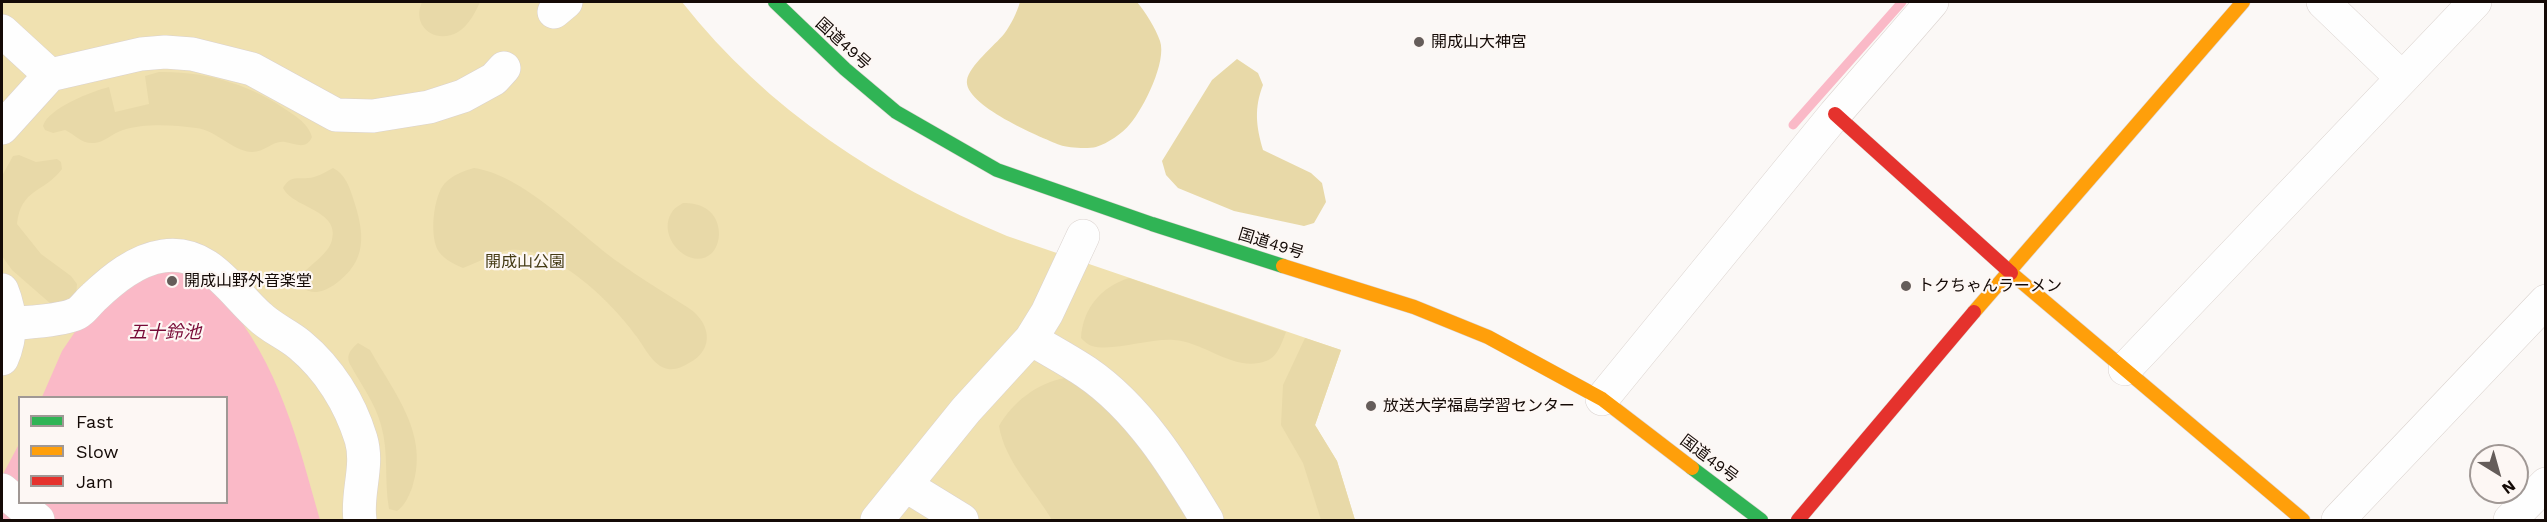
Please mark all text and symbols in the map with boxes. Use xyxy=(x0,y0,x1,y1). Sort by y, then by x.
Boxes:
street label: 国道49号 xyxy=(811,14,875,74)
place label: 開成山大神宮 xyxy=(1431,32,1527,52)
marker: 開成山大神宮 xyxy=(1412,35,1426,49)
street label: 国道49号 xyxy=(1236,225,1306,263)
park label: 開成山公園 xyxy=(485,252,565,272)
place label: 開成山野外音楽堂 xyxy=(184,271,312,291)
marker: 開成山野外音楽堂 xyxy=(165,274,179,288)
place label: トクちゃんラーメン xyxy=(1918,276,2062,296)
marker: トクちゃんラーメン xyxy=(1899,279,1913,293)
water label: 五十鈴池 xyxy=(129,322,201,344)
legend xyxy=(18,396,228,504)
place label: 放送大学福島学習センター xyxy=(1383,396,1575,416)
marker: 放送大学福島学習センター xyxy=(1364,399,1378,413)
text: Fast xyxy=(76,411,113,432)
street label: 国道49号 xyxy=(1676,431,1742,487)
text: Slow xyxy=(76,441,119,462)
north arrow xyxy=(2469,444,2529,504)
text: Jam xyxy=(76,471,113,492)
text: N xyxy=(2498,476,2519,498)

